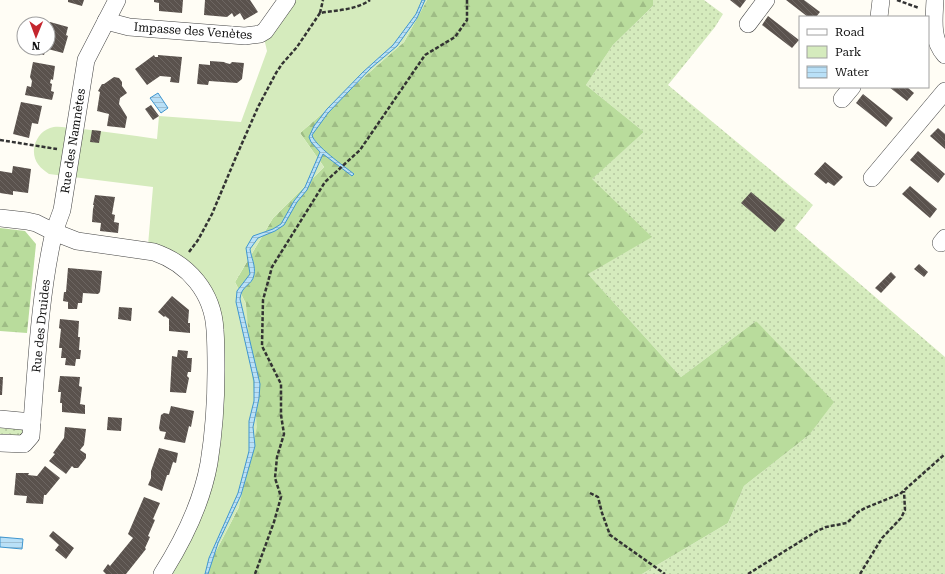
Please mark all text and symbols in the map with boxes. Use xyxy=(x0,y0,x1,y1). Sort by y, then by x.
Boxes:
north arrow xyxy=(16,16,56,56)
legend xyxy=(799,16,929,88)
street label: Impasse des Venètes xyxy=(133,20,253,42)
text: Road xyxy=(835,25,865,39)
text: N xyxy=(31,39,40,52)
text: Park xyxy=(835,45,862,59)
text: Water xyxy=(835,65,869,79)
street label: Rue des Namnètes xyxy=(58,87,88,194)
street label: Rue des Druides xyxy=(29,278,53,373)

